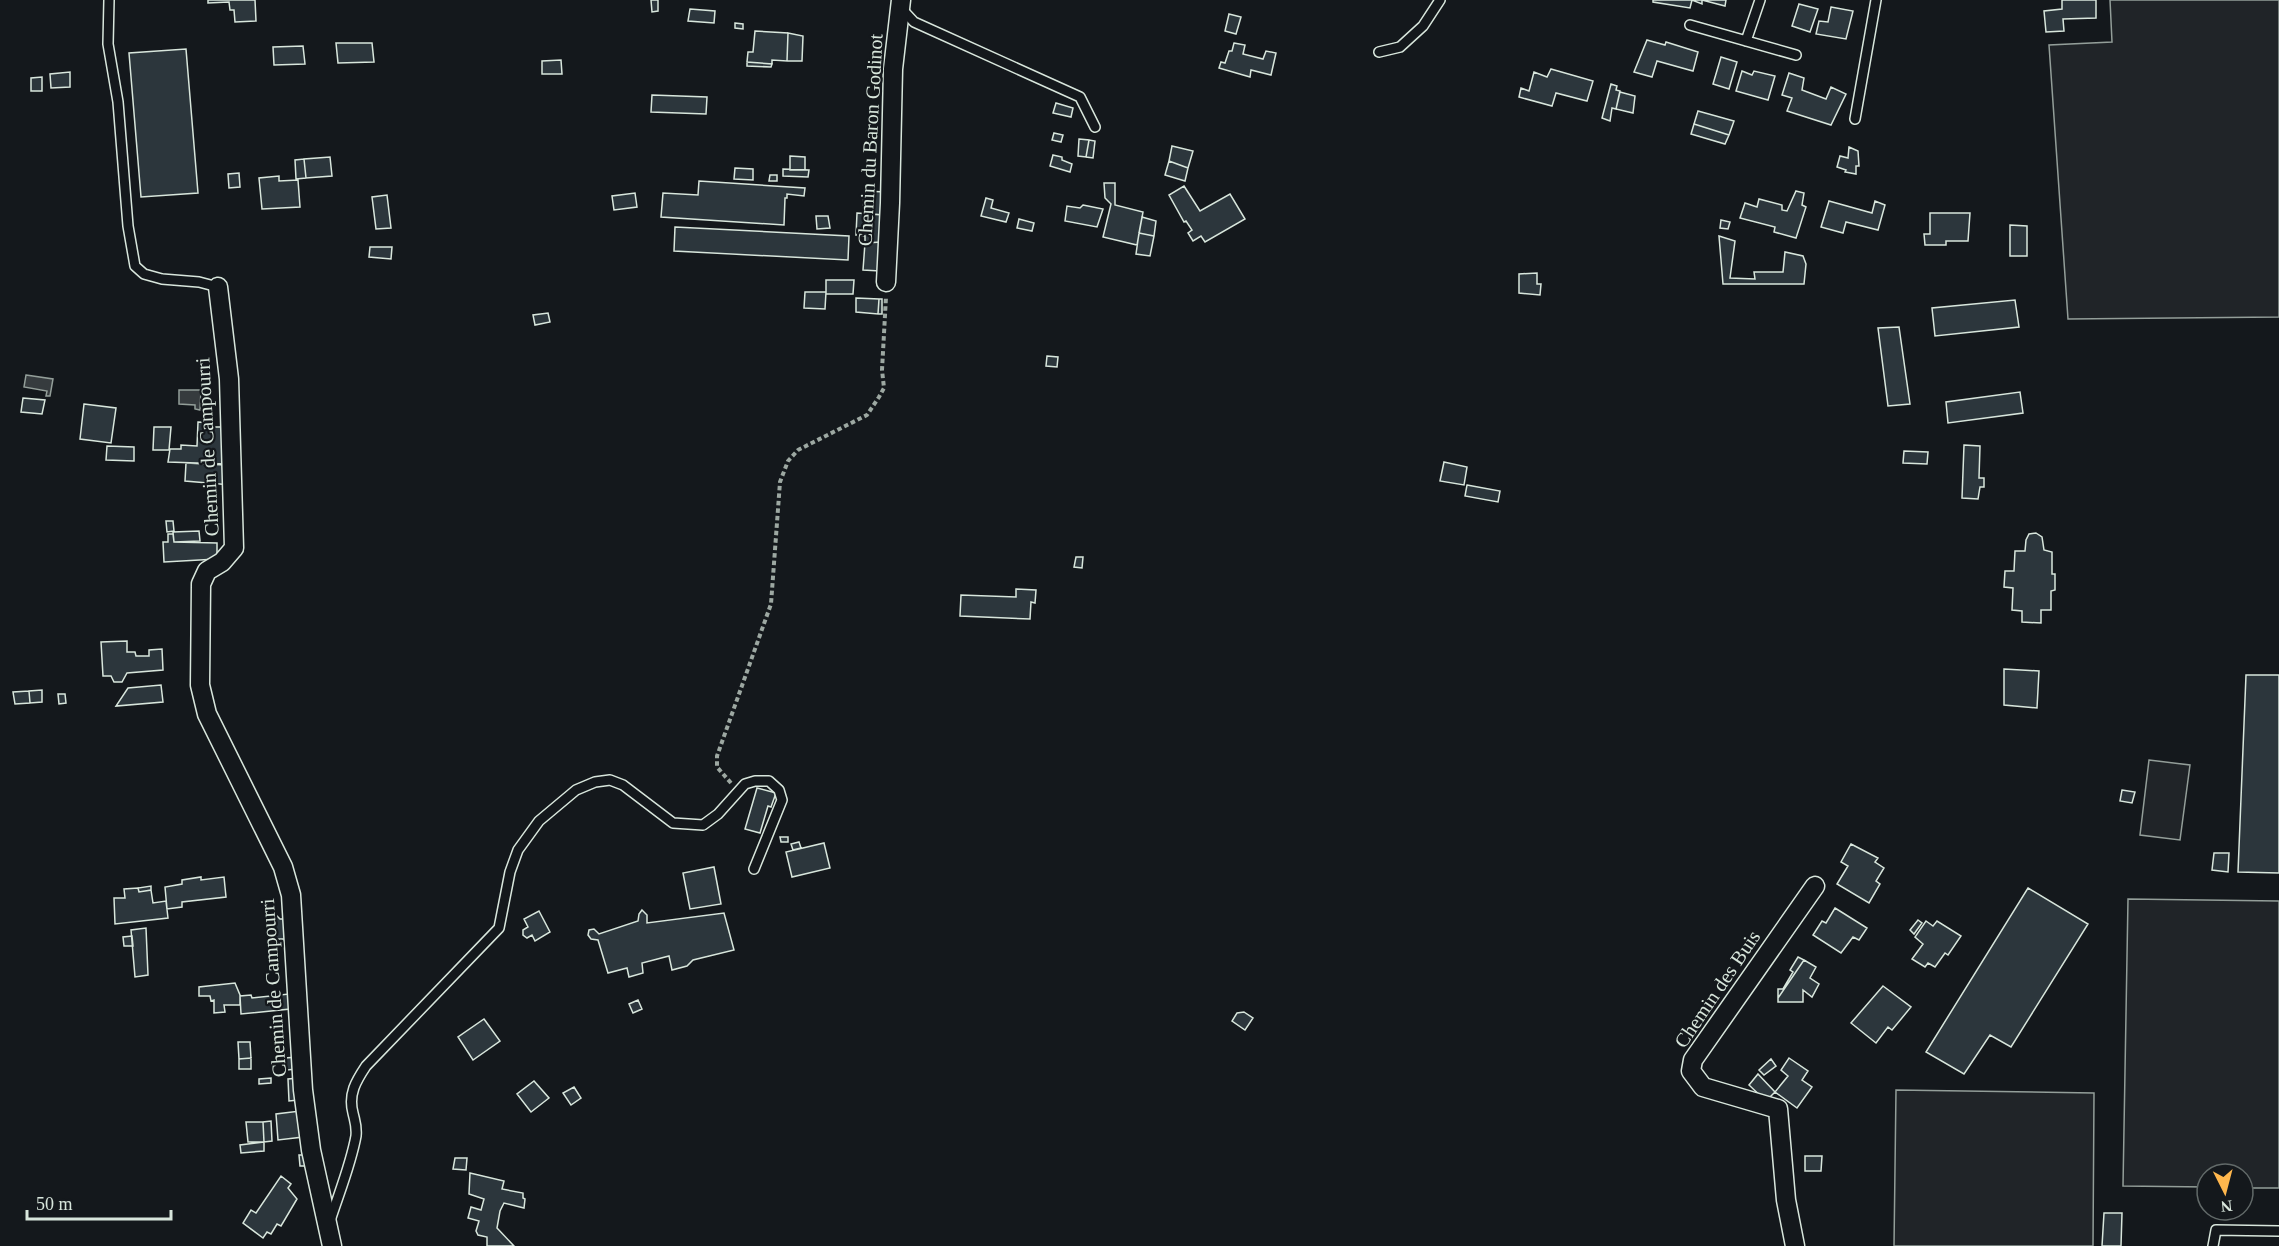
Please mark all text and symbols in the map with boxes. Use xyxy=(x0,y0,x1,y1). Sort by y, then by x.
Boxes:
street label: Chemin du Baron Godinot xyxy=(853,33,887,247)
street label: Chemin de Campourri xyxy=(191,357,224,537)
street label: Chemin de Campourri xyxy=(256,898,291,1078)
street label: Chemin des Buis xyxy=(1670,926,1764,1052)
north arrow xyxy=(2195,1162,2255,1222)
scale bar xyxy=(27,1183,171,1221)
text: 50 m xyxy=(36,1194,73,1214)
text: N xyxy=(2219,1197,2233,1216)

